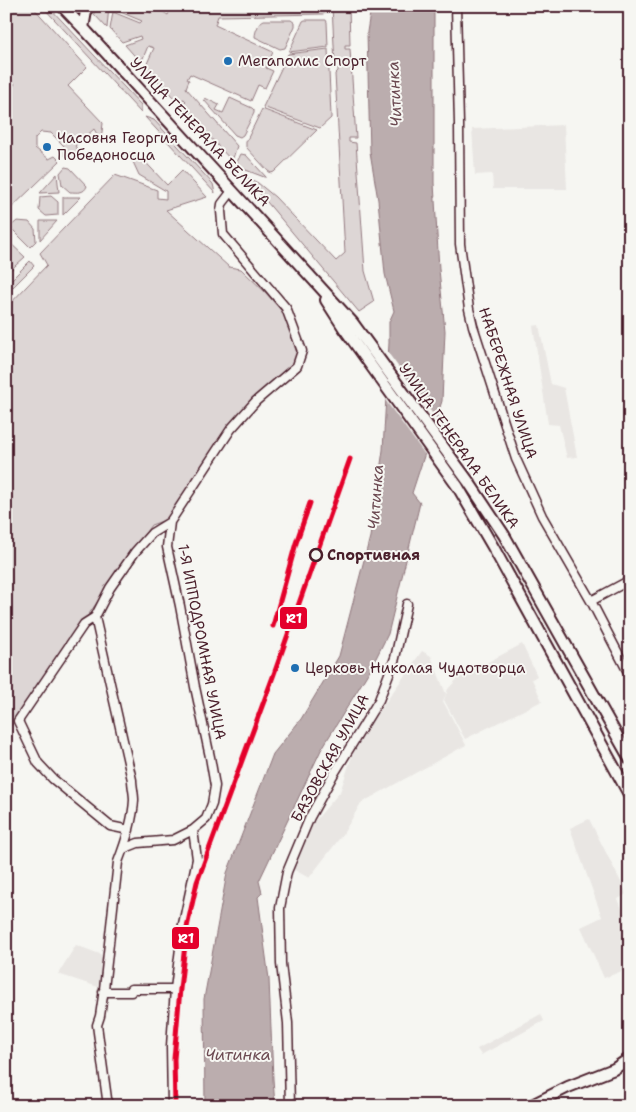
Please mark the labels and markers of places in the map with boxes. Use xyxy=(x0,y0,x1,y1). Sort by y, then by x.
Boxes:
place label: Мегаполис Спорт xyxy=(238,51,367,71)
marker: Мегаполис Спорт xyxy=(222,55,234,67)
place label: Часовня Георгия Победоносца xyxy=(57,128,178,165)
marker: Часовня Георгия Победоносца xyxy=(41,141,53,153)
place label: Спортивная xyxy=(327,545,420,565)
marker: Спортивная xyxy=(309,548,323,562)
place label: Церковь Николая Чудотворца xyxy=(305,658,526,678)
marker: Церковь Николая Чудотворца xyxy=(289,662,301,674)

